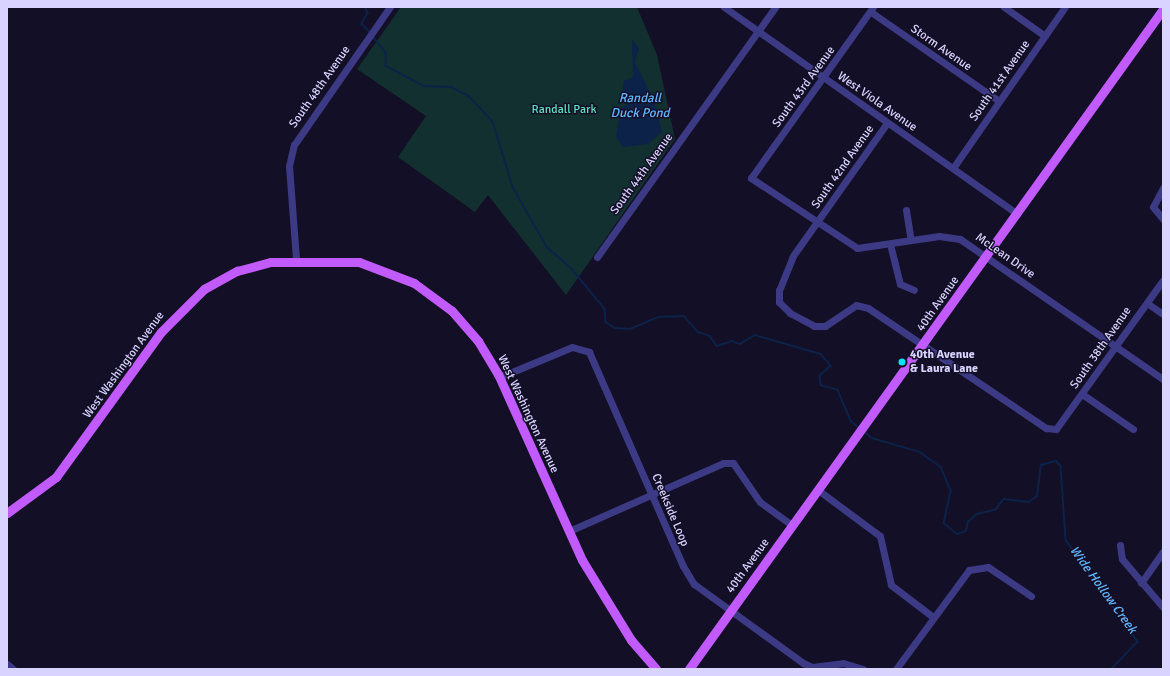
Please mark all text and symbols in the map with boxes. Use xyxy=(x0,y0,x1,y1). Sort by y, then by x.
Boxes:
street label: Storm Avenue xyxy=(908,22,974,74)
street label: South 41st Avenue xyxy=(967,38,1033,124)
street label: South 48th Avenue xyxy=(286,43,354,131)
street label: South 43rd Avenue xyxy=(770,44,838,130)
street label: West Viola Avenue xyxy=(834,69,920,135)
water label: Randall Duck Pond xyxy=(611,91,669,122)
park label: Randall Park xyxy=(532,103,596,117)
street label: South 42nd Avenue xyxy=(809,122,877,212)
street label: South 44th Avenue xyxy=(608,131,676,217)
street label: McLean Drive xyxy=(972,230,1038,282)
street label: 40th Avenue xyxy=(914,274,962,334)
street label: South 38th Avenue xyxy=(1067,304,1135,392)
street label: West Washington Avenue xyxy=(80,309,168,421)
place label: 40th Avenue & Laura Lane xyxy=(910,348,978,376)
street label: West Washington Avenue xyxy=(494,353,562,475)
marker: 40th Avenue & Laura Lane xyxy=(897,357,907,367)
street label: Creekside Loop xyxy=(648,471,692,549)
street label: 40th Avenue xyxy=(723,536,773,596)
water label: Wide Hollow Creek xyxy=(1066,543,1140,637)

